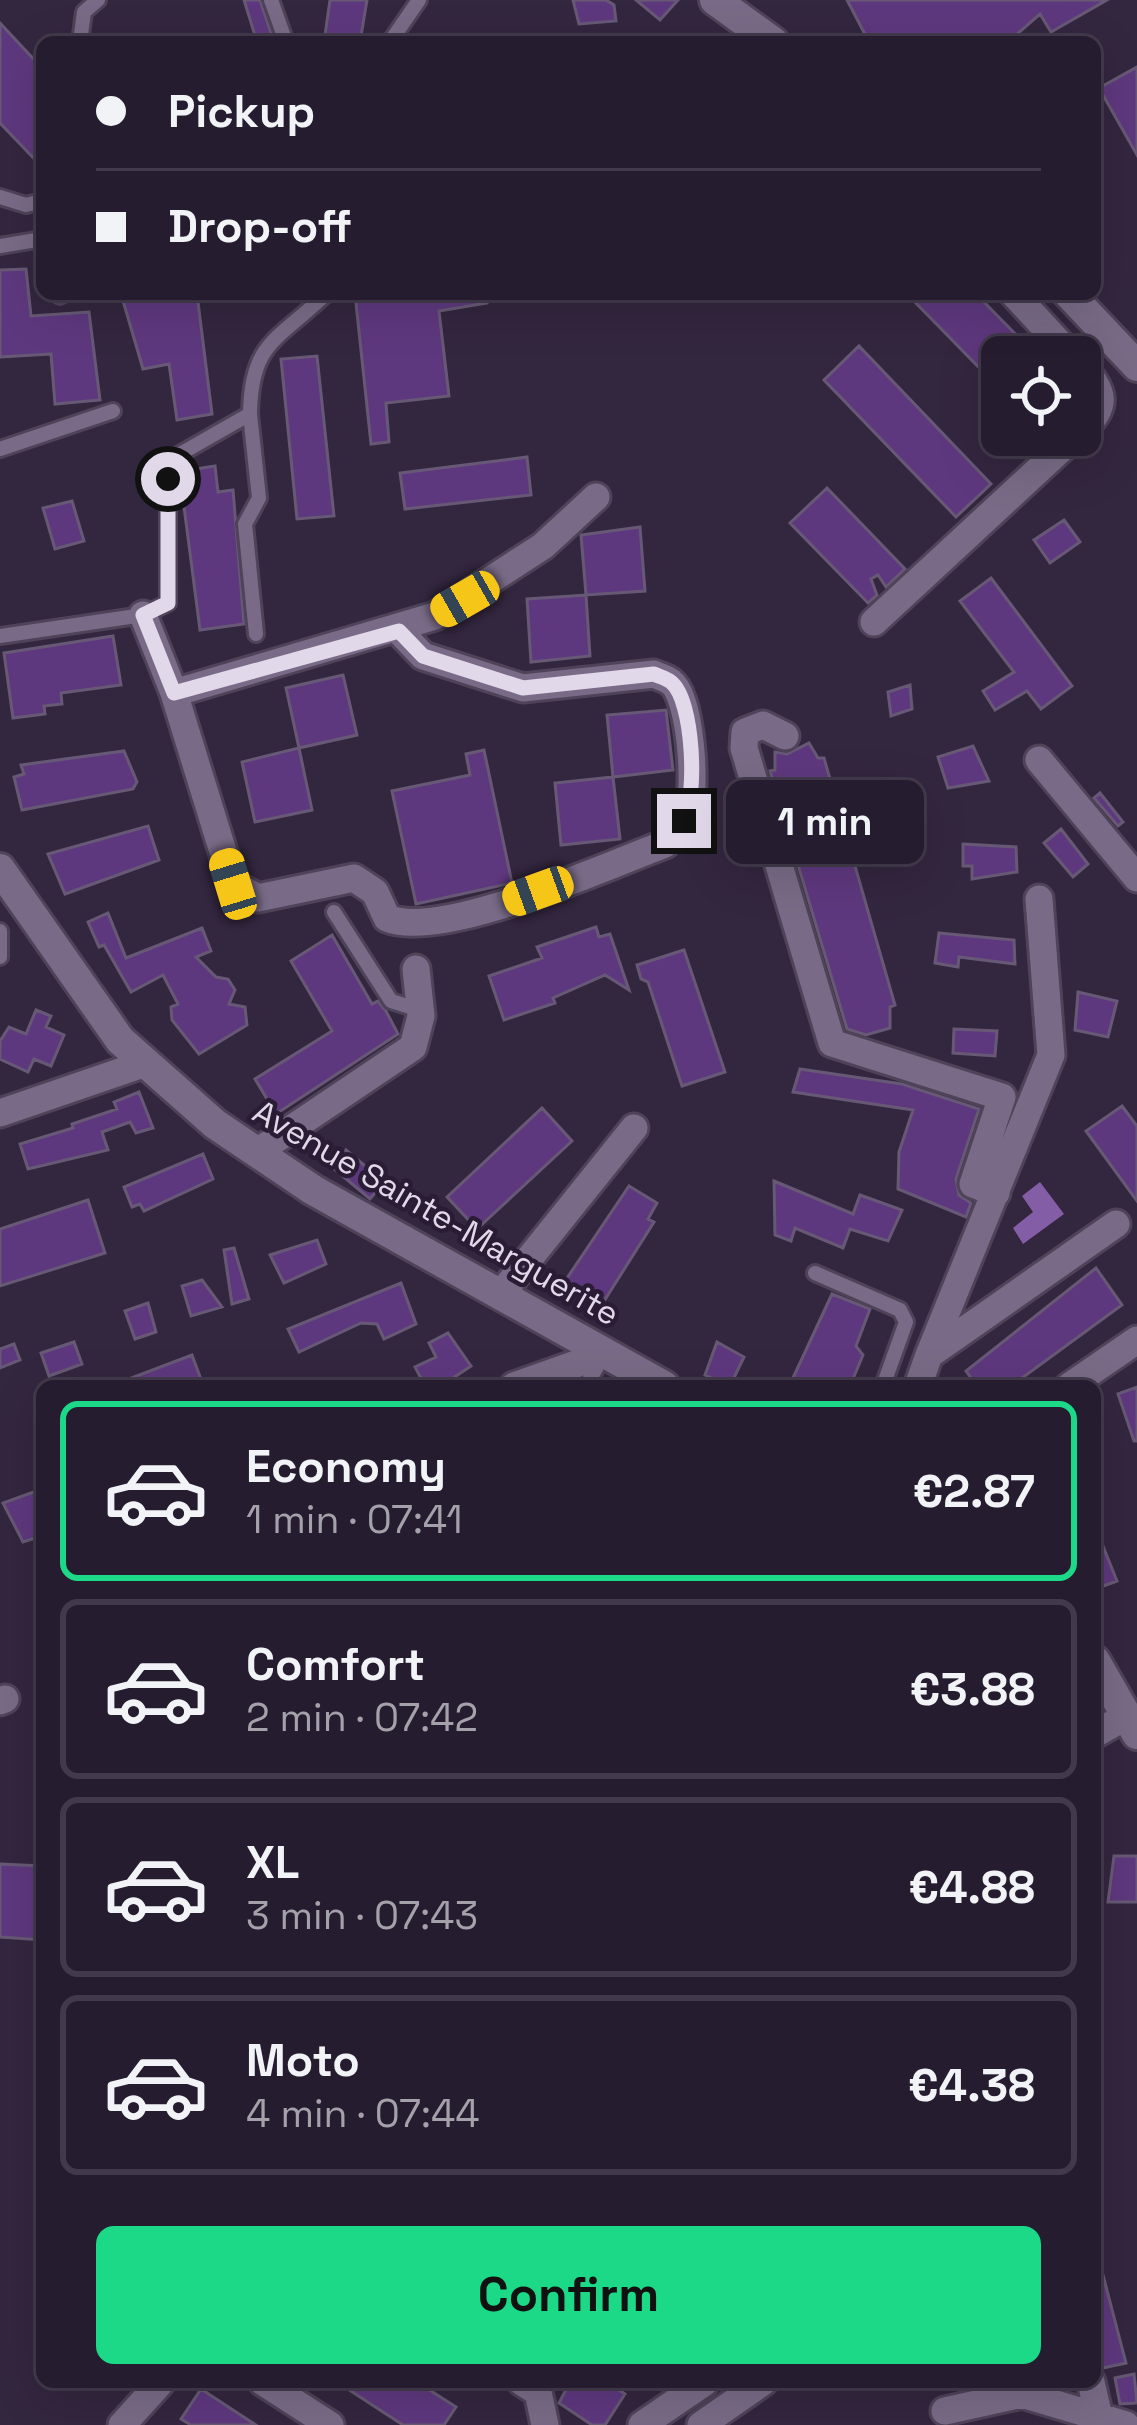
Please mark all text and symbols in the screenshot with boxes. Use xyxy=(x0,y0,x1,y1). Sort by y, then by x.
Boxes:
text: Pickup xyxy=(168,83,315,140)
text: Drop-off xyxy=(168,198,352,255)
map controls xyxy=(981,336,1101,456)
button: locate xyxy=(981,336,1101,456)
route start xyxy=(141,452,195,506)
car xyxy=(425,565,505,633)
callout: 1 min xyxy=(726,779,924,863)
route end xyxy=(657,794,711,848)
text: 1 min xyxy=(777,797,873,846)
car xyxy=(205,844,261,924)
car xyxy=(498,862,578,920)
street label: Avenue Sainte-Marguerite xyxy=(245,1091,627,1335)
icon: car xyxy=(102,1437,210,1545)
text: Economy xyxy=(246,1438,446,1495)
text: €2.87 xyxy=(913,1463,1035,1520)
text: 1 min · 07:41 xyxy=(246,1495,463,1544)
icon: car xyxy=(102,1635,210,1743)
text: Comfort xyxy=(246,1636,425,1693)
text: €3.88 xyxy=(910,1661,1035,1718)
text: 2 min · 07:42 xyxy=(246,1693,478,1742)
icon: car xyxy=(102,1833,210,1941)
text: XL xyxy=(246,1834,299,1891)
text: €4.88 xyxy=(908,1859,1035,1916)
text: 3 min · 07:43 xyxy=(246,1891,478,1940)
icon: car xyxy=(102,2031,210,2139)
text: Moto xyxy=(246,2032,360,2089)
text: €4.38 xyxy=(908,2057,1035,2114)
text: 4 min · 07:44 xyxy=(246,2089,480,2138)
button: Confirm xyxy=(96,2226,1041,2364)

